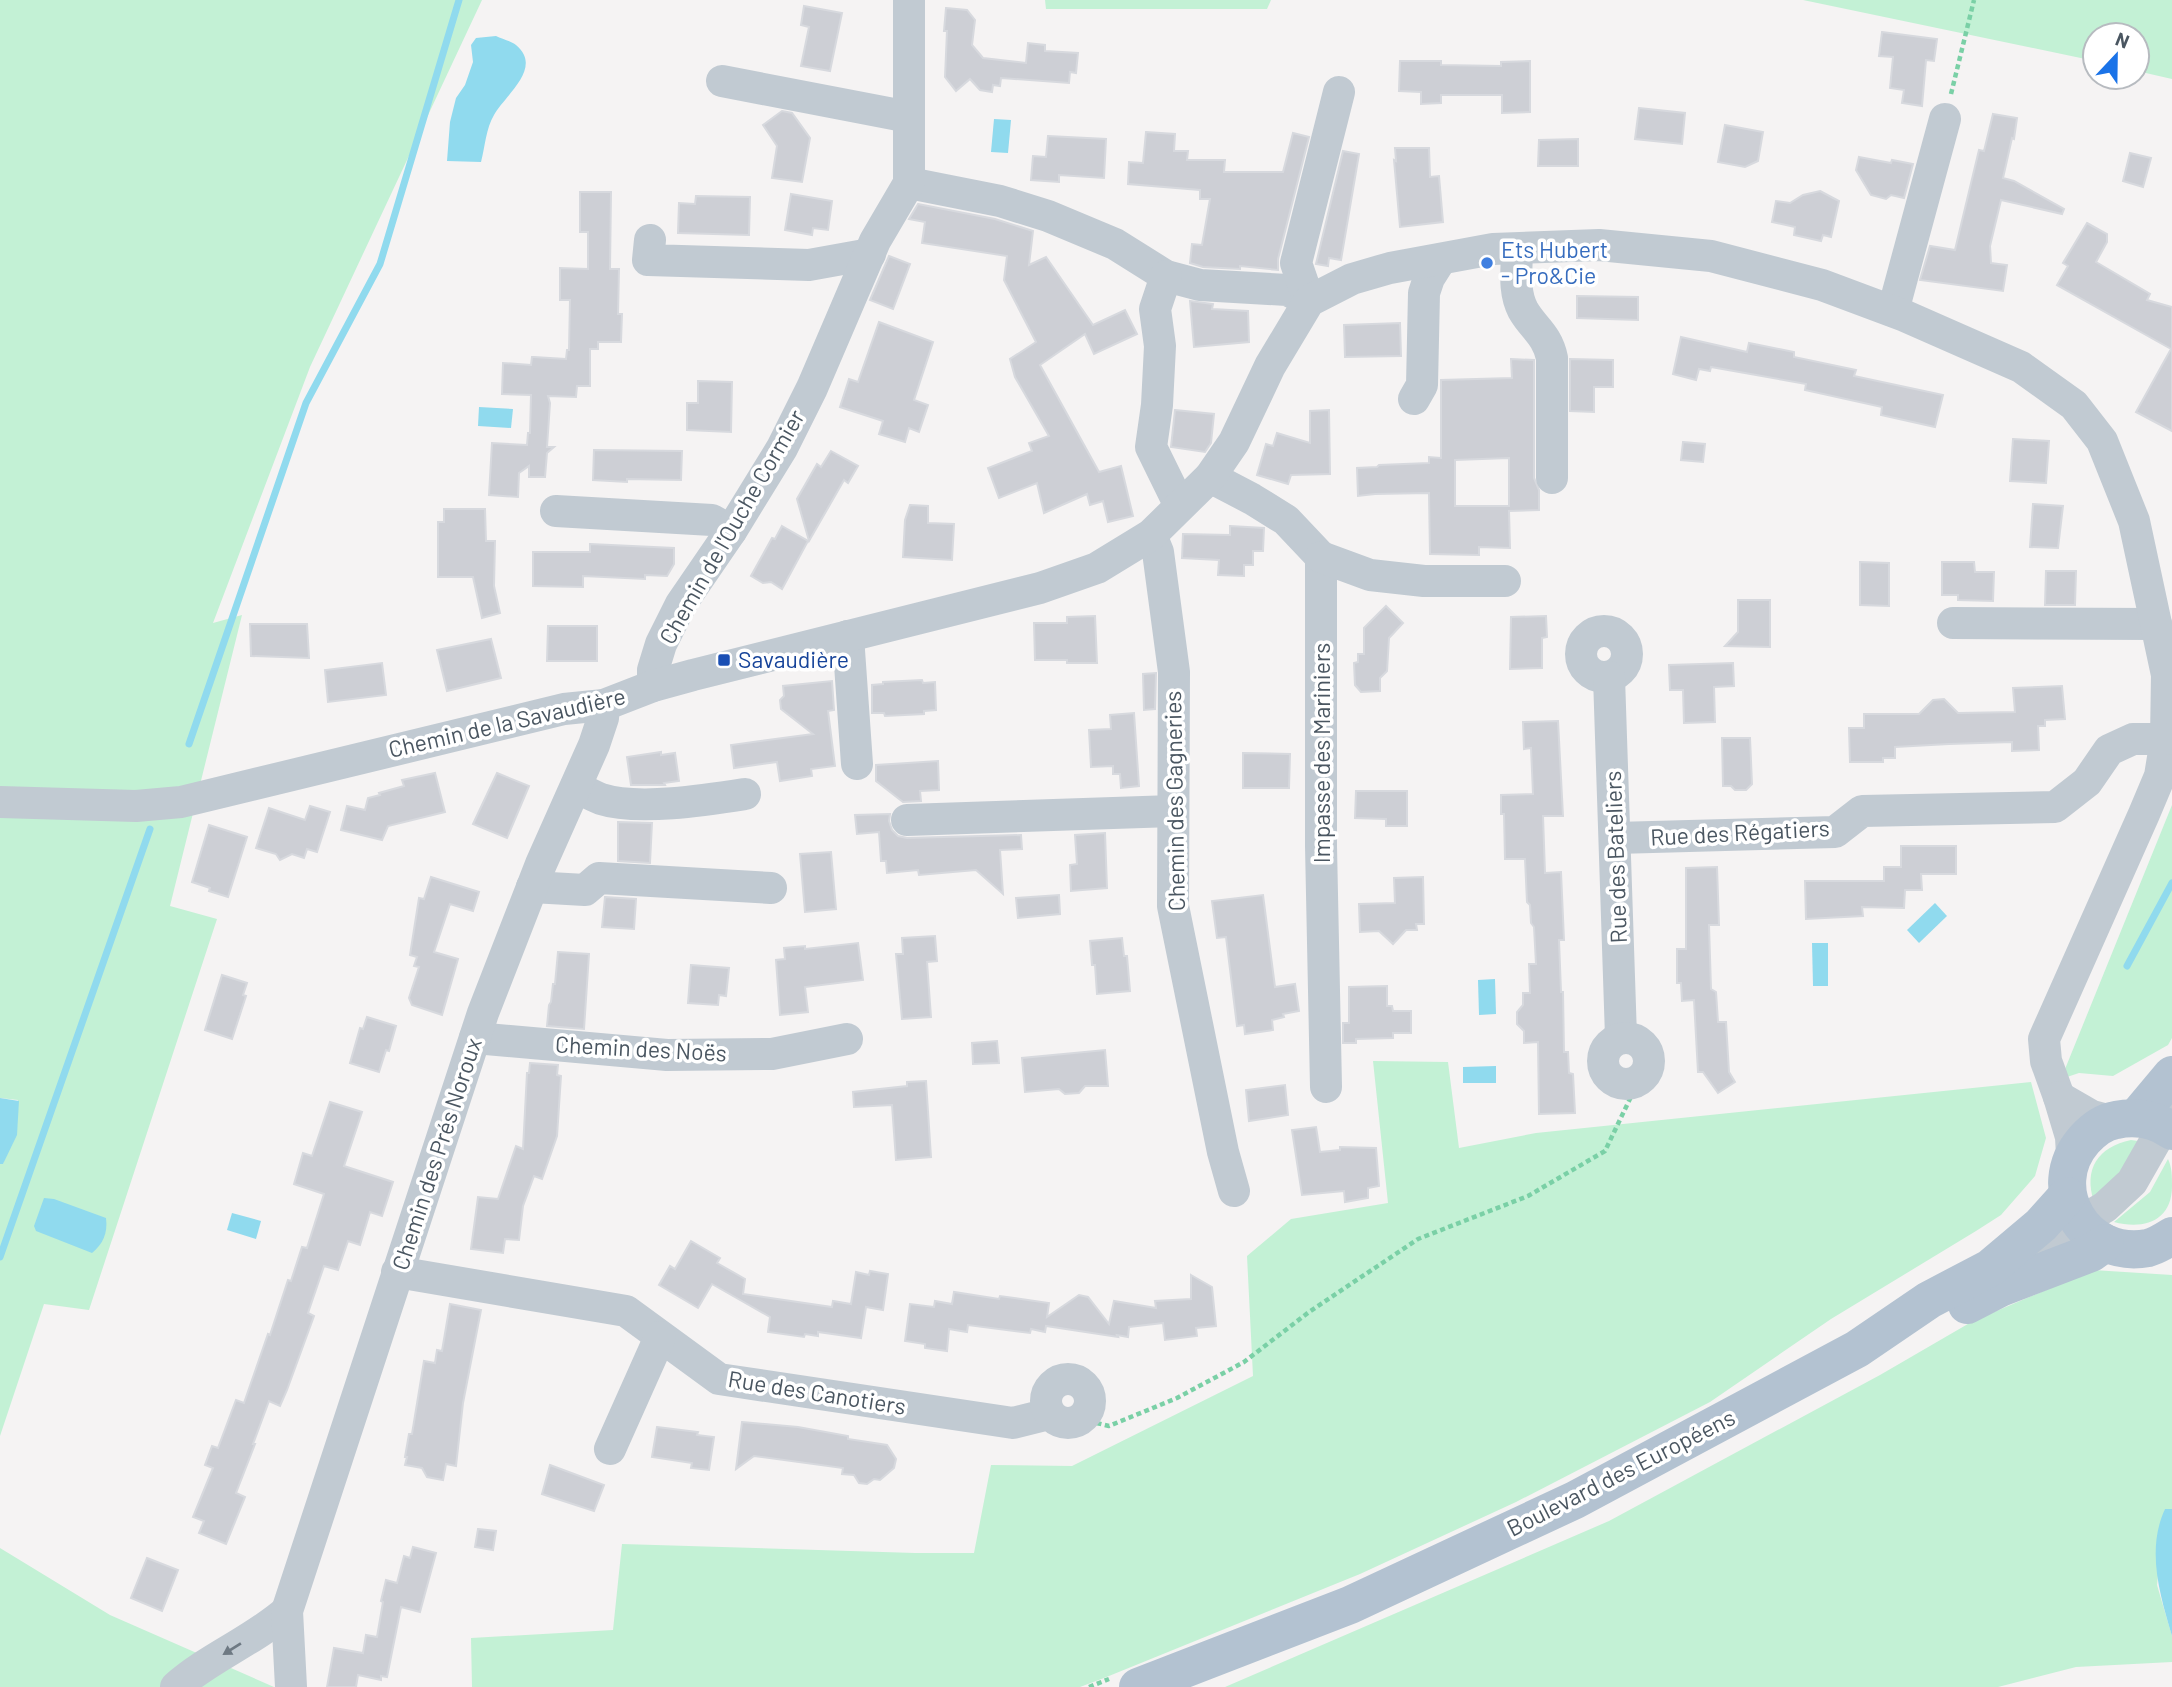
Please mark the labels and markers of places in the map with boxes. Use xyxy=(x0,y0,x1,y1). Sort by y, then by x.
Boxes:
place label: Ets Hubert - Pro&Cie xyxy=(1501,235,1608,289)
marker: Ets Hubert - Pro&Cie xyxy=(1479,255,1495,271)
place label: Savaudière xyxy=(738,645,849,673)
marker: Savaudière xyxy=(716,652,732,668)

